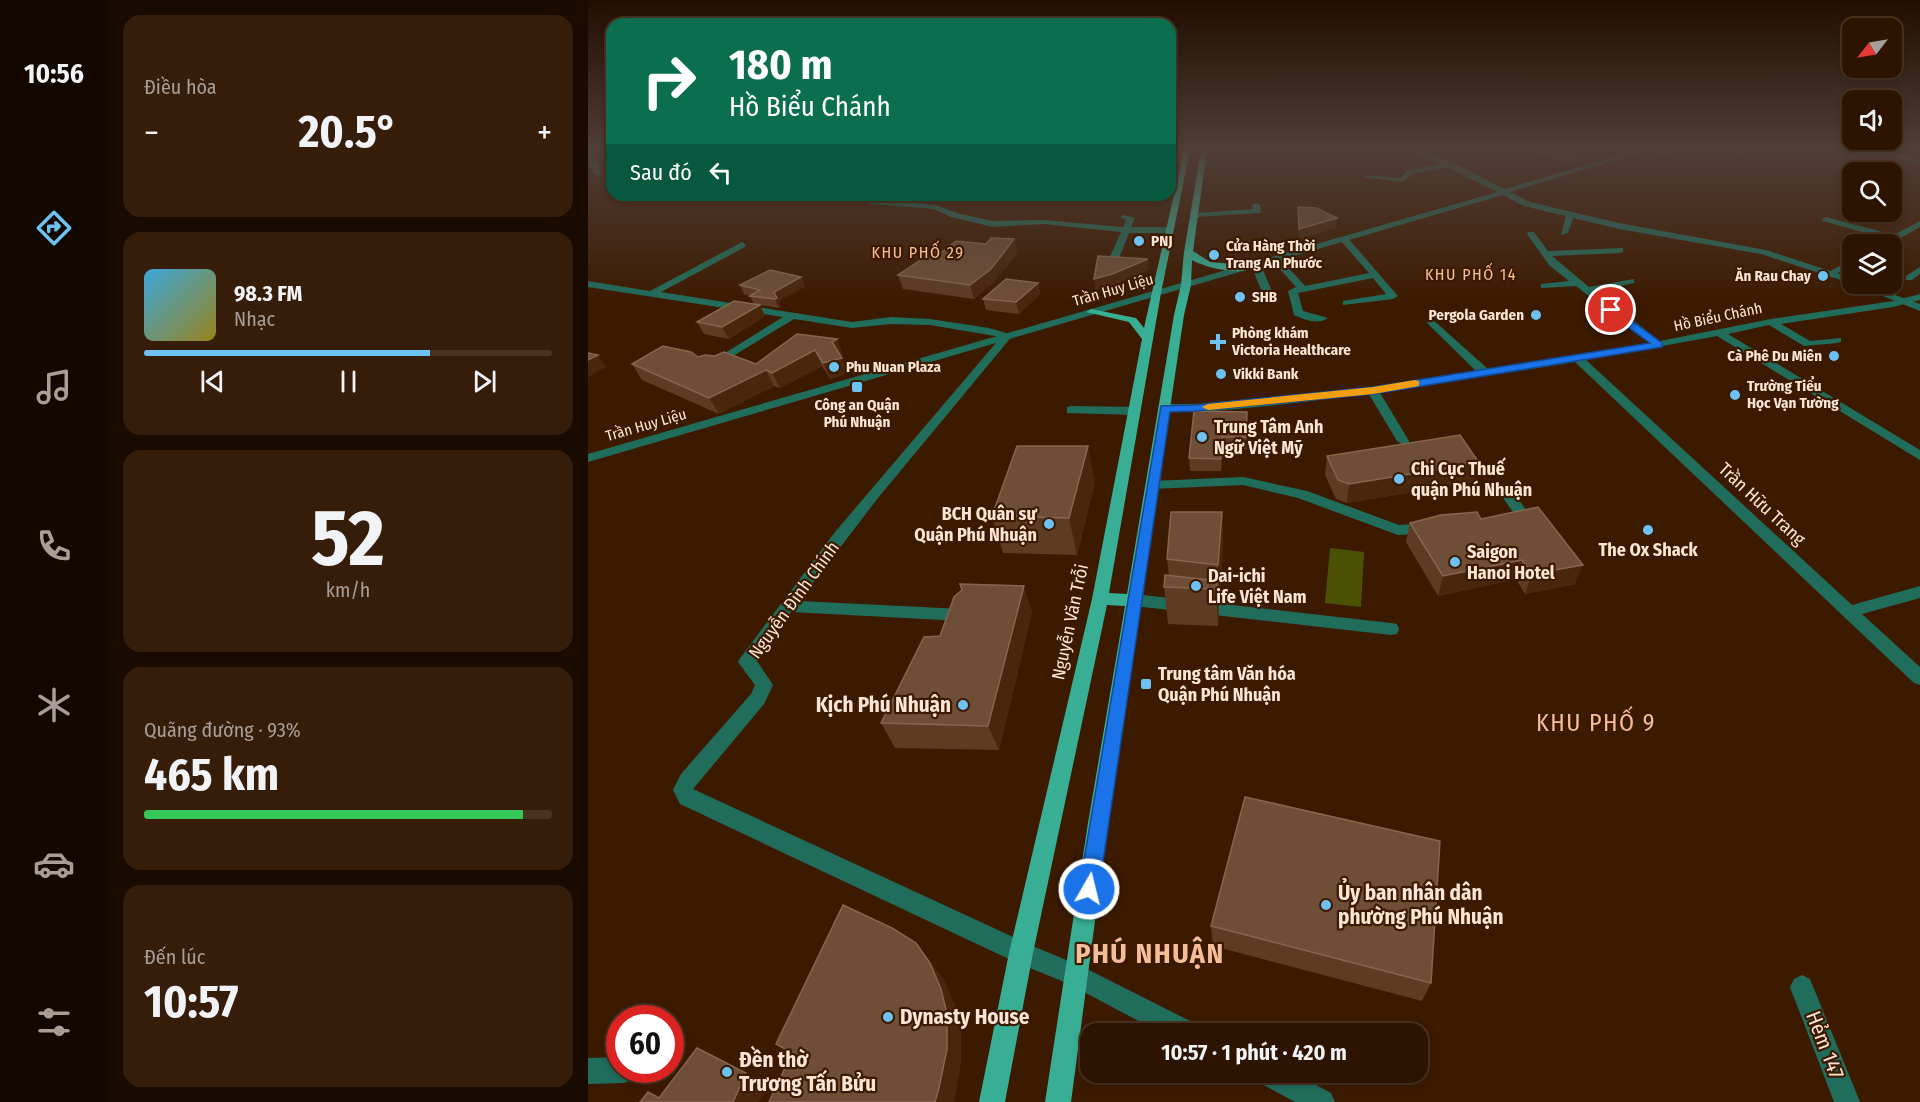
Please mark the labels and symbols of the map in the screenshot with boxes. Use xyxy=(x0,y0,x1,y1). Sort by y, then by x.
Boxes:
north arrow xyxy=(1842,18,1902,78)
place label: PNJ xyxy=(1151,232,1173,250)
marker: PNJ xyxy=(1132,234,1146,248)
place label: Cửa Hàng Thời Trang An Phước xyxy=(1226,237,1323,272)
district label: KHU PHỐ 29 xyxy=(872,240,964,262)
marker: Cửa Hàng Thời Trang An Phước xyxy=(1207,248,1221,262)
district label: KHU PHỐ 14 xyxy=(1425,262,1517,284)
place label: Ăn Rau Chay xyxy=(1734,267,1812,285)
marker: Ăn Rau Chay xyxy=(1816,269,1830,283)
street label: Trần Huy Liệu xyxy=(1071,270,1155,310)
pin xyxy=(1585,284,1636,335)
place label: SHB xyxy=(1252,288,1278,306)
marker: SHB xyxy=(1233,290,1247,304)
street label: Hồ Biểu Chánh xyxy=(1672,299,1764,335)
place label: Pergola Garden xyxy=(1429,306,1524,324)
marker: Pergola Garden xyxy=(1529,308,1543,322)
place label: Phòng khám Victoria Healthcare xyxy=(1231,324,1351,359)
marker: Phòng khám Victoria Healthcare xyxy=(1209,333,1227,351)
place label: Cà Phê Du Miên xyxy=(1727,347,1822,365)
marker: Cà Phê Du Miên xyxy=(1827,349,1841,363)
place label: Phu Nuan Plaza xyxy=(846,358,941,376)
marker: Phu Nuan Plaza xyxy=(827,360,841,374)
place label: Vikki Bank xyxy=(1232,365,1299,383)
marker: Vikki Bank xyxy=(1214,367,1228,381)
place label: Trường Tiểu Học Vạn Tường xyxy=(1747,376,1839,412)
marker: Công an Quận Phú Nhuận xyxy=(850,380,864,394)
marker: Trường Tiểu Học Vạn Tường xyxy=(1728,388,1742,402)
place label: Công an Quận Phú Nhuận xyxy=(815,396,900,431)
street label: Trần Huy Liệu xyxy=(604,405,688,445)
place label: Trung Tâm Anh Ngữ Việt Mỹ xyxy=(1214,416,1323,459)
marker: Trung Tâm Anh Ngữ Việt Mỹ xyxy=(1195,430,1209,444)
place label: Chi Cục Thuế quận Phú Nhuận xyxy=(1411,457,1532,501)
street label: Trần Hữu Trang xyxy=(1714,458,1810,550)
marker: Chi Cục Thuế quận Phú Nhuận xyxy=(1392,472,1406,486)
place label: BCH Quân sự Quận Phú Nhuận xyxy=(914,503,1037,546)
marker: BCH Quân sự Quận Phú Nhuận xyxy=(1042,517,1056,531)
marker: The Ox Shack xyxy=(1641,523,1655,537)
street label: Nguyễn Đình Chính xyxy=(744,537,844,663)
place label: The Ox Shack xyxy=(1598,539,1698,561)
place label: Saigon Hanoi Hotel xyxy=(1467,541,1555,584)
marker: Saigon Hanoi Hotel xyxy=(1448,555,1462,569)
street label: Nguyễn Văn Trỗi xyxy=(1047,562,1093,682)
place label: Dai-ichi Life Việt Nam xyxy=(1208,565,1306,608)
marker: Dai-ichi Life Việt Nam xyxy=(1189,579,1203,593)
place label: Trung tâm Văn hóa Quận Phú Nhuận xyxy=(1158,663,1296,706)
marker: Trung tâm Văn hóa Quận Phú Nhuận xyxy=(1139,677,1153,691)
place label: Kịch Phú Nhuận xyxy=(816,692,951,718)
marker: Kịch Phú Nhuận xyxy=(956,698,970,712)
district label: KHU PHỐ 9 xyxy=(1536,705,1656,737)
position arrow xyxy=(1057,857,1121,921)
place label: Ủy ban nhân dân phường Phú Nhuận xyxy=(1338,878,1503,930)
marker: Ủy ban nhân dân phường Phú Nhuận xyxy=(1319,898,1333,912)
district label: PHÚ NHUẬN xyxy=(1075,936,1225,970)
place label: Dynasty House xyxy=(900,1004,1030,1030)
speed limit sign: 60 xyxy=(606,1005,684,1083)
street label: Hẻm 147 xyxy=(1800,1007,1850,1083)
marker: Dynasty House xyxy=(881,1010,895,1024)
place label: Đền thờ Trương Tấn Bửu xyxy=(739,1045,876,1097)
marker: Đền thờ Trương Tấn Bửu xyxy=(720,1065,734,1079)

